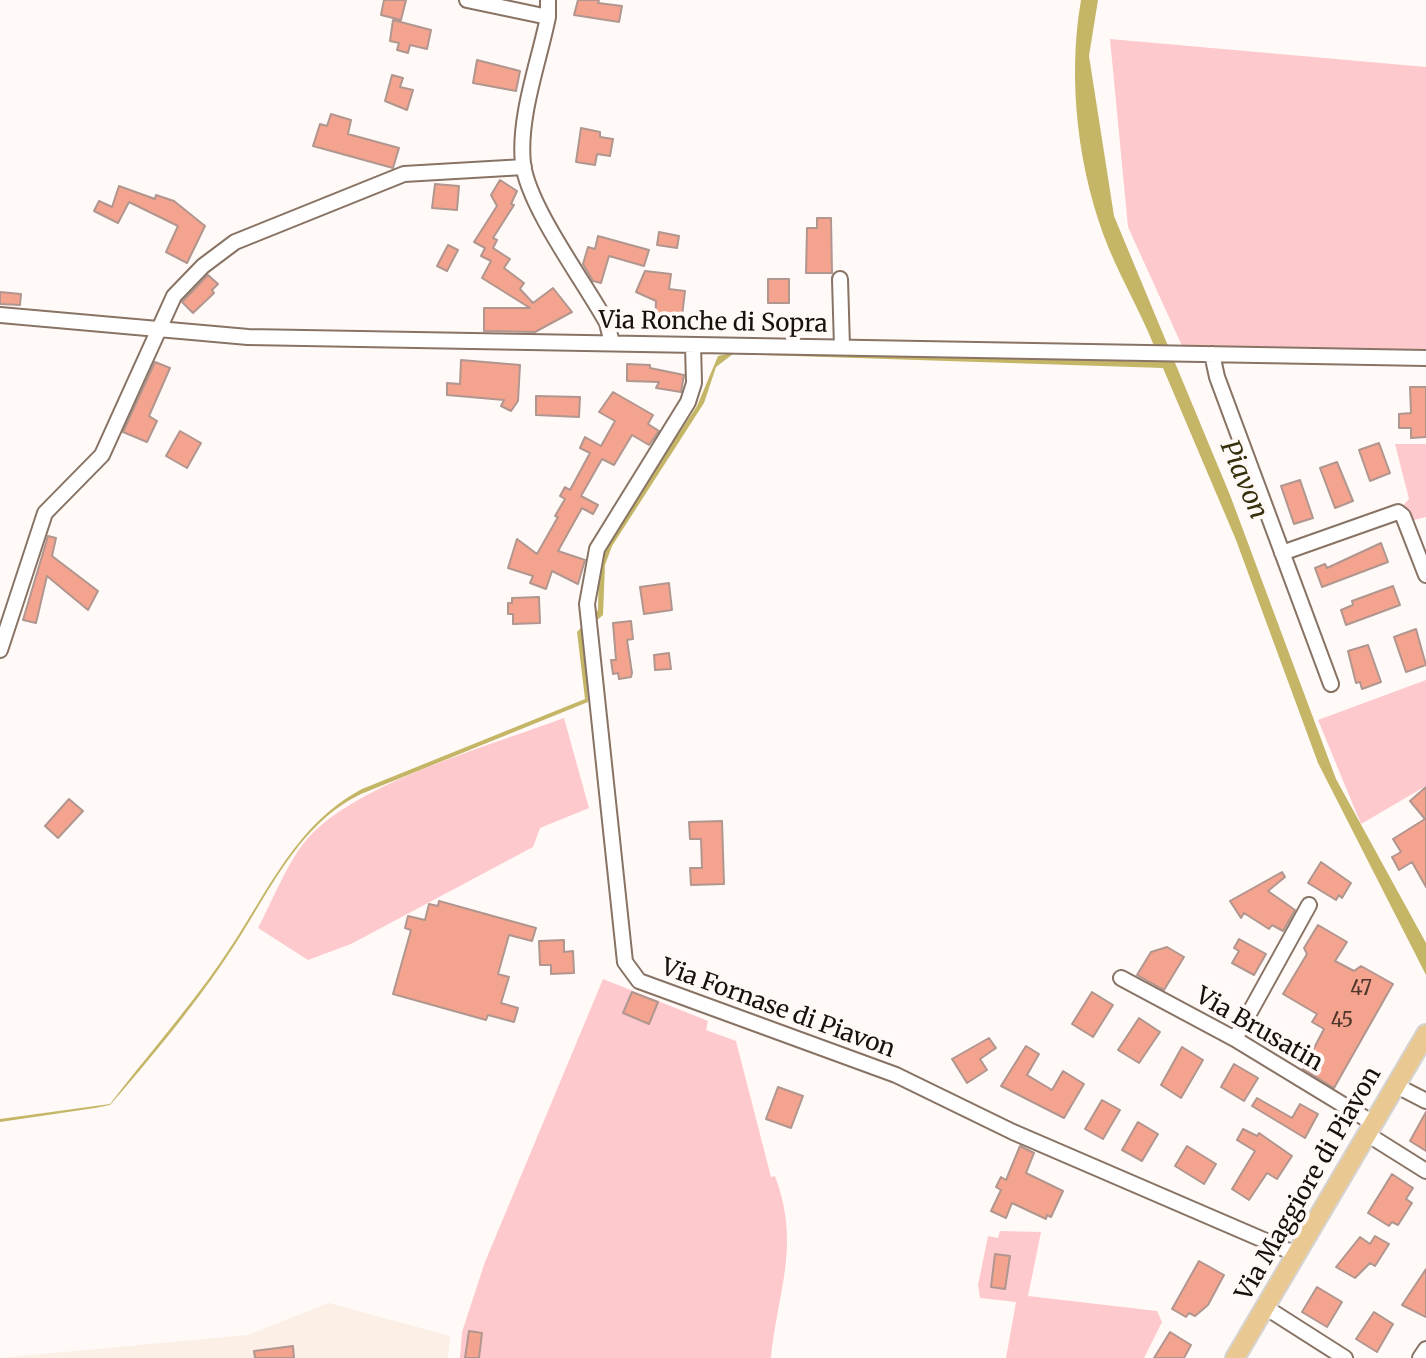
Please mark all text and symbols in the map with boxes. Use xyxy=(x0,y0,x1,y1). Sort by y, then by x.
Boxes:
street label: Via Ronche di Sopra xyxy=(598,307,828,339)
water label: Piavon xyxy=(1213,436,1273,524)
street label: Via Fornase di Piavon xyxy=(657,953,899,1065)
house number: 47 xyxy=(1350,977,1372,1001)
street label: Via Brusatin xyxy=(1190,982,1328,1078)
house number: 45 xyxy=(1331,1009,1353,1033)
street label: Via Maggiore di Piavon xyxy=(1230,1062,1388,1306)

